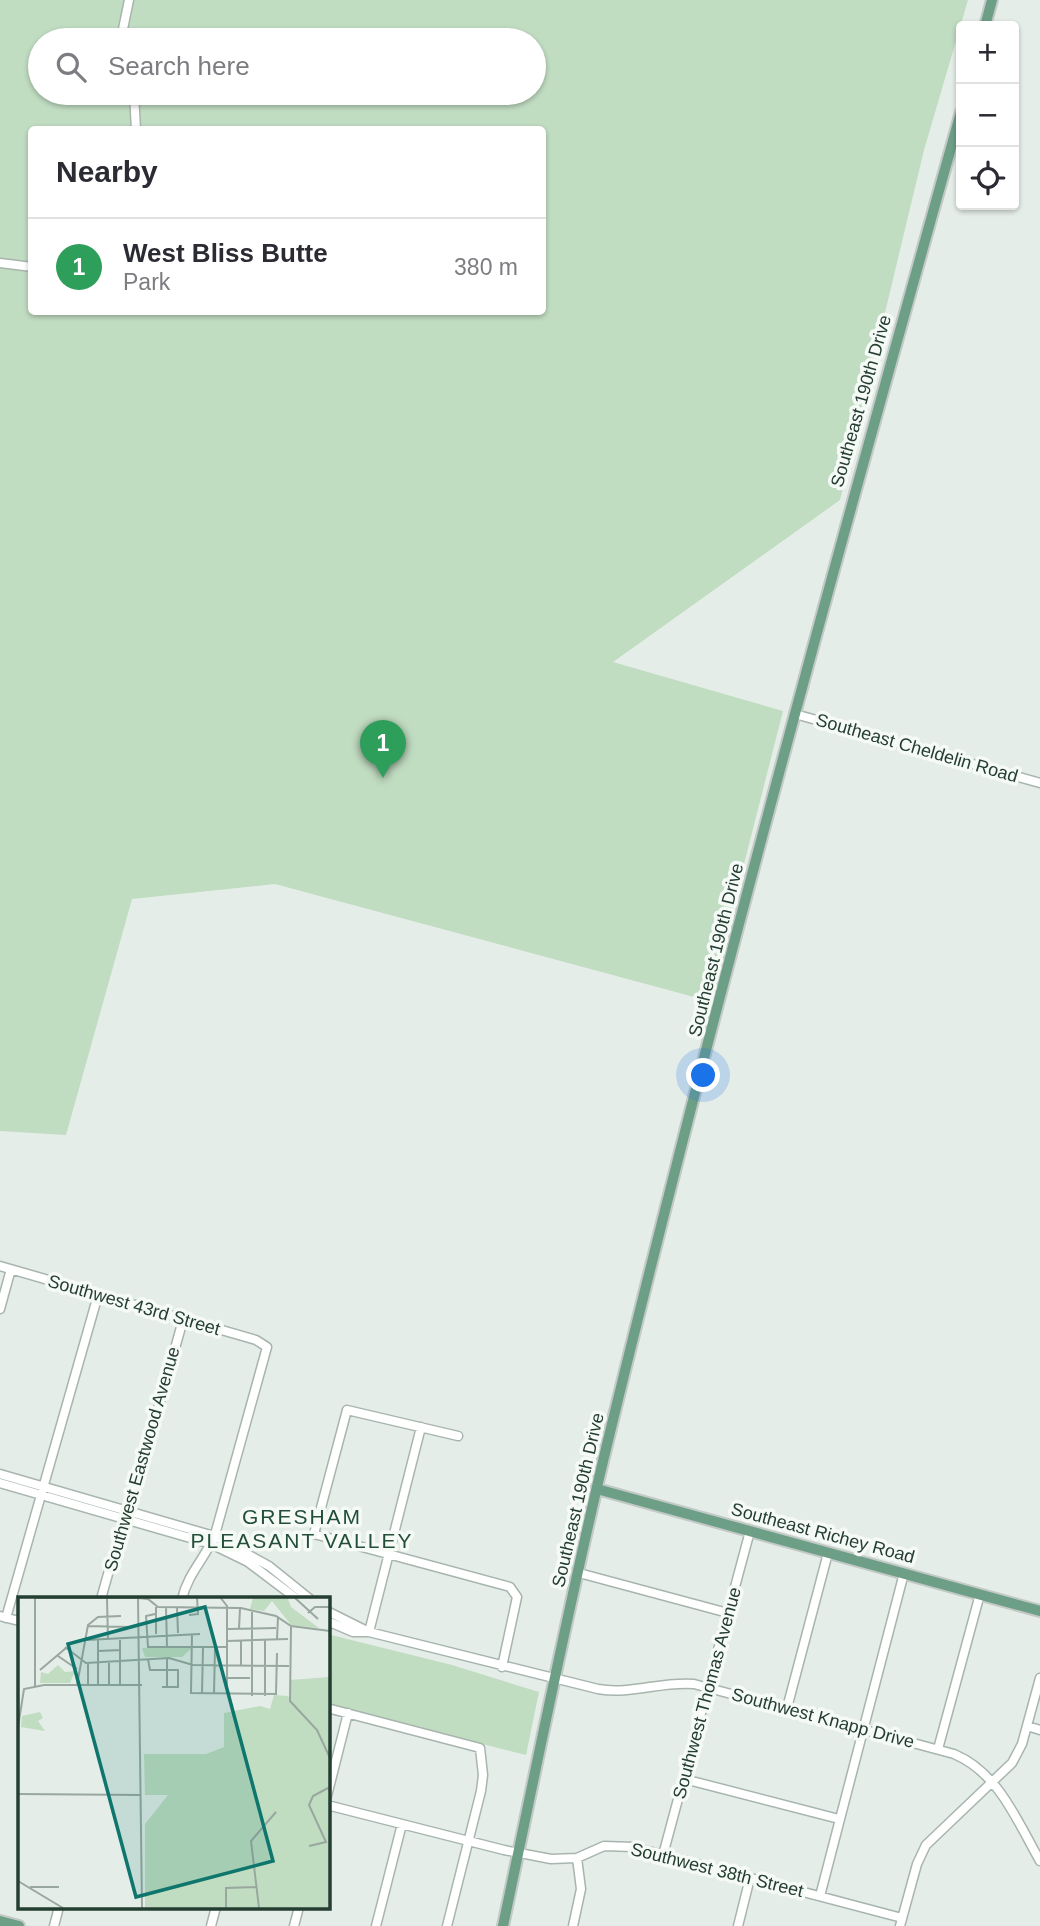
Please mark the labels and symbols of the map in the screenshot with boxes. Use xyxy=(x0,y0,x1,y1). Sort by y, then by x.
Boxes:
street label: Southeast 190th Drive xyxy=(827,313,895,489)
street label: Southeast Cheldelin Road xyxy=(814,710,1020,786)
pin: 1 xyxy=(360,720,406,778)
street label: Southeast 190th Drive xyxy=(685,861,747,1039)
your location xyxy=(686,1058,720,1092)
street label: Southwest 43rd Street xyxy=(46,1271,222,1339)
street label: Southwest Eastwood Avenue xyxy=(100,1344,184,1574)
street label: Southeast 190th Drive xyxy=(548,1411,608,1589)
street label: Southeast Richey Road xyxy=(729,1499,917,1567)
district label: GRESHAM PLEASANT VALLEY xyxy=(191,1505,414,1552)
street label: Southwest Thomas Avenue xyxy=(669,1585,745,1801)
inset map xyxy=(18,1597,329,1909)
street label: Southwest Knapp Drive xyxy=(730,1684,916,1752)
street label: Southwest 38th Street xyxy=(629,1839,805,1901)

